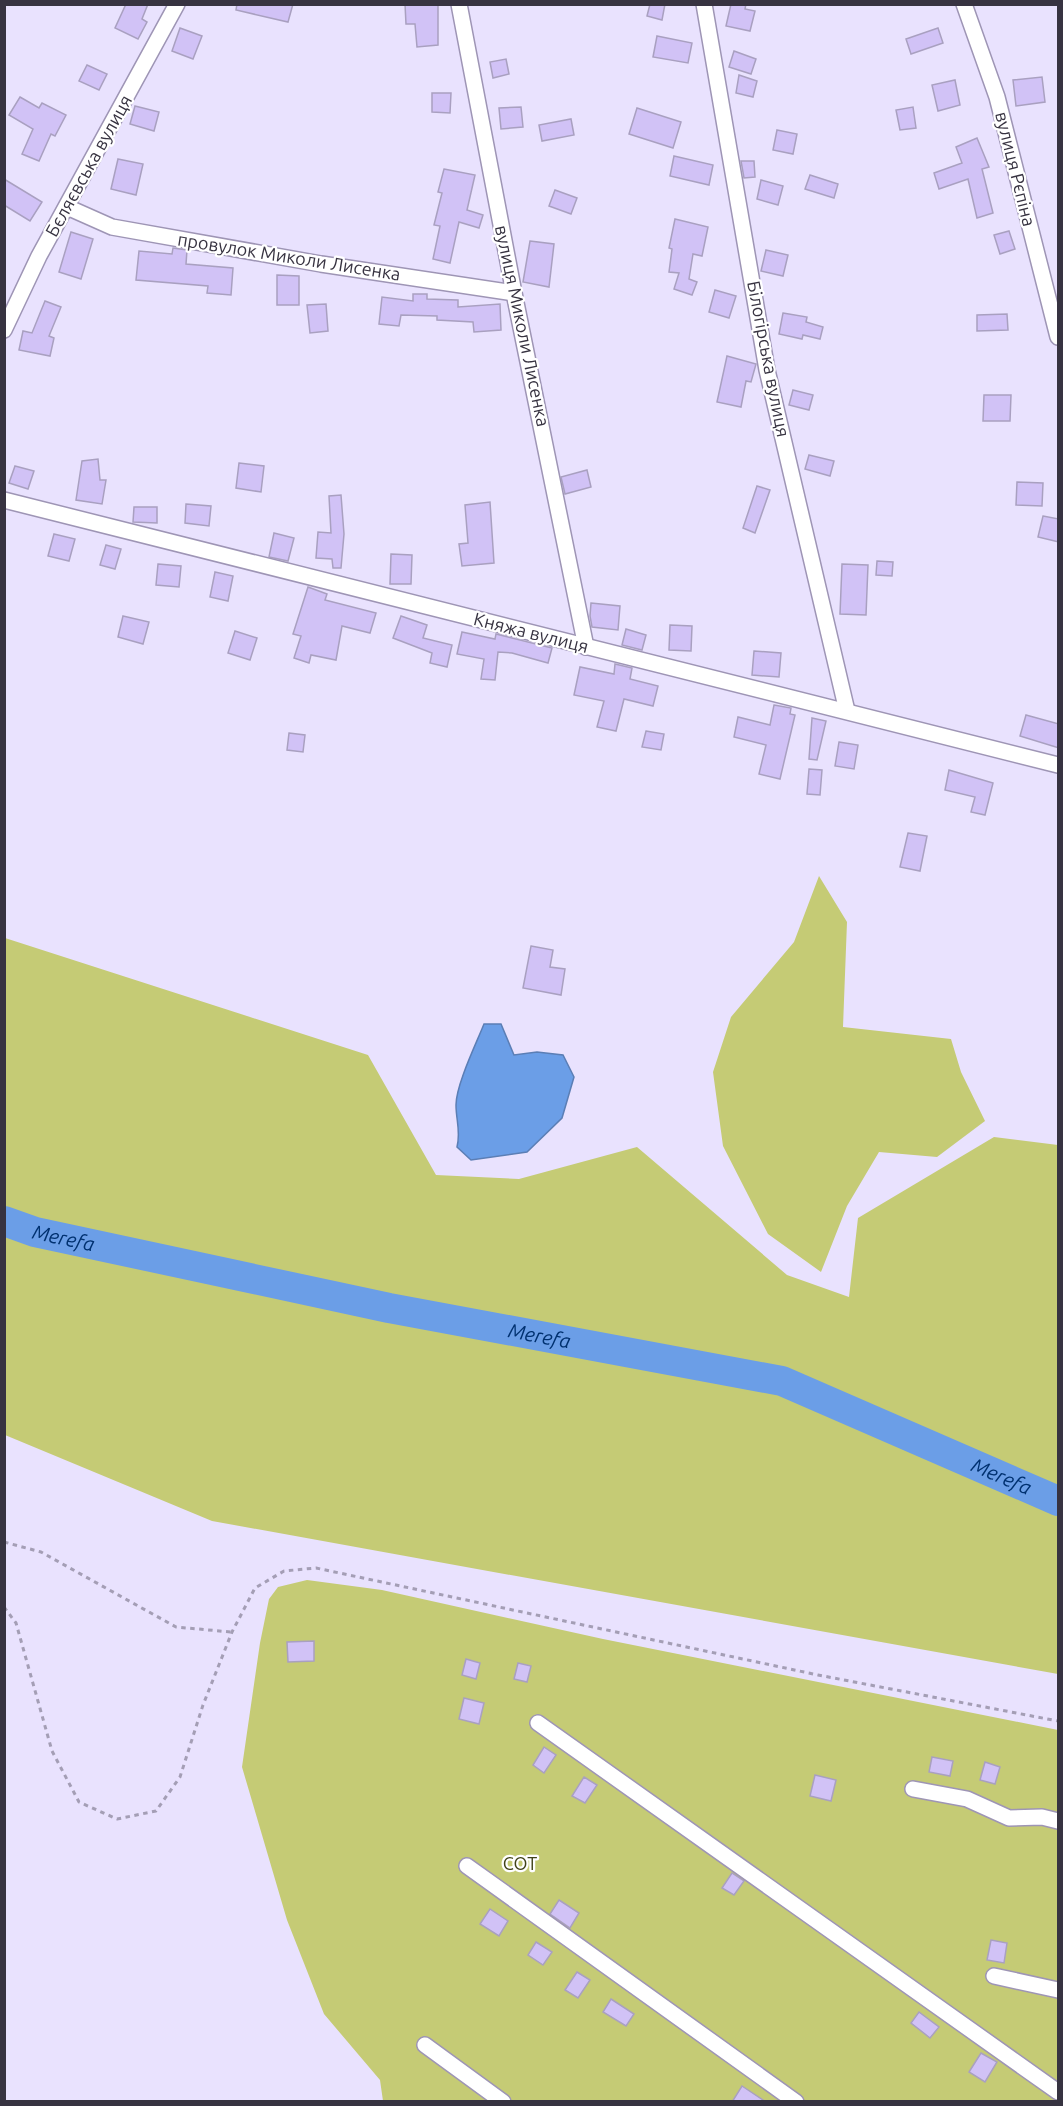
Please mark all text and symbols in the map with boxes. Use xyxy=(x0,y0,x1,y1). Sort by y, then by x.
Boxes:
street label: Бєляєвська вулиця xyxy=(41,91,135,240)
street label: вулиця Рєпіна xyxy=(992,109,1040,228)
street label: вулиця Миколи Лисенка xyxy=(492,223,554,428)
street label: провулок Миколи Лисенка xyxy=(176,228,402,284)
street label: Білогірська вулиця xyxy=(744,279,794,439)
street label: Княжа вулиця xyxy=(472,608,591,656)
water label: Merefa xyxy=(30,1220,97,1256)
water label: Merefa xyxy=(506,1318,573,1353)
water label: Merefa xyxy=(968,1453,1035,1499)
park label: СОТ xyxy=(503,1853,537,1873)

